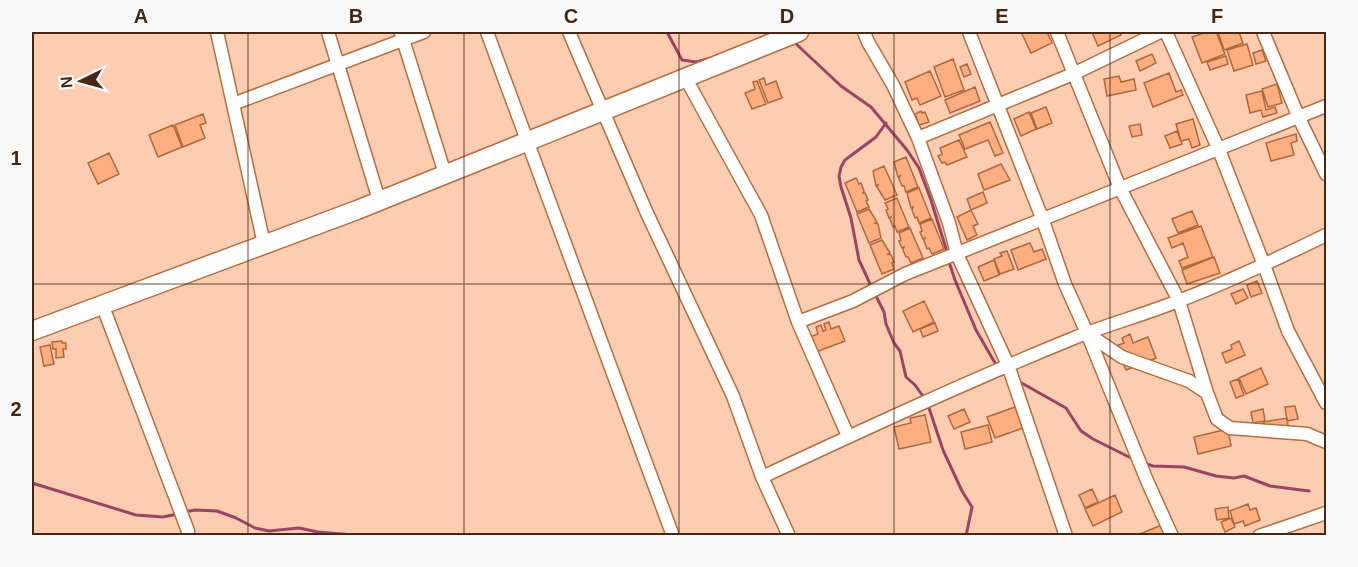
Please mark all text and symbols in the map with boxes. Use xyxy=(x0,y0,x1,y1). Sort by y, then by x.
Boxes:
text: A xyxy=(134,5,148,27)
text: B xyxy=(349,5,363,27)
text: C xyxy=(564,5,578,27)
text: D xyxy=(780,5,794,27)
text: E xyxy=(995,5,1009,27)
text: F xyxy=(1211,5,1223,27)
north arrow xyxy=(51,51,111,111)
text: N xyxy=(58,76,76,89)
text: 1 xyxy=(10,147,22,169)
text: 2 xyxy=(10,398,22,420)

